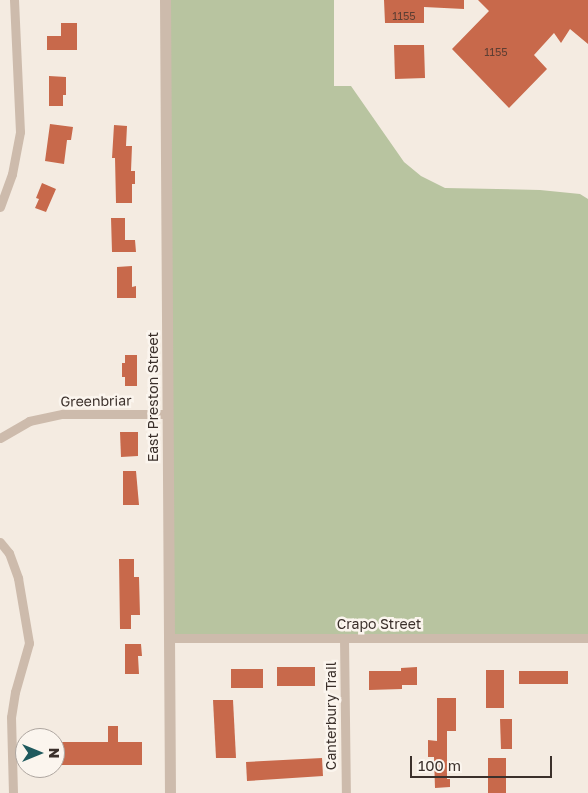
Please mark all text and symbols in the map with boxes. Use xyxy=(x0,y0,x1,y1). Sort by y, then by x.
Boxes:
house number: 1155 xyxy=(392,9,416,23)
house number: 1155 xyxy=(484,45,508,59)
street label: East Preston Street xyxy=(145,332,161,462)
street label: Greenbriar xyxy=(60,392,132,410)
street label: Crapo Street xyxy=(337,616,421,632)
street label: Canterbury Trail xyxy=(323,662,339,770)
north arrow xyxy=(15,728,65,778)
scale bar xyxy=(413,746,556,778)
text: N xyxy=(46,748,63,758)
text: 100 m xyxy=(418,756,461,774)

